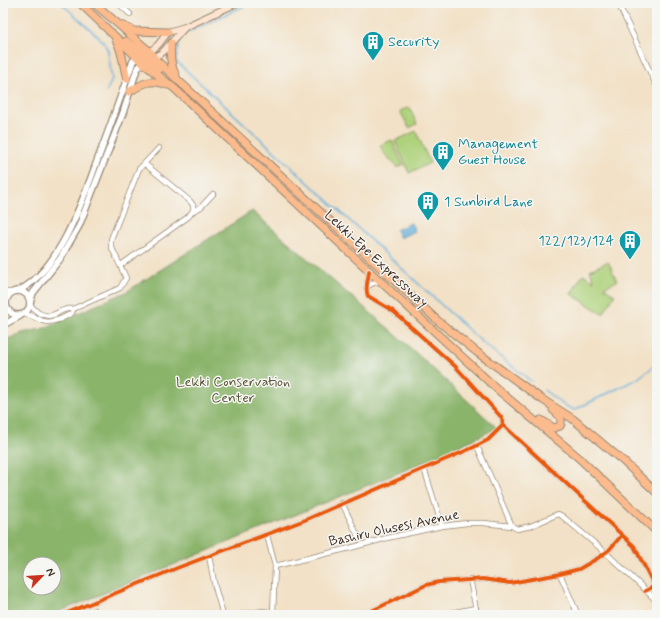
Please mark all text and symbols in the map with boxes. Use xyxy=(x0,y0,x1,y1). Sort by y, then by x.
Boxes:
building icon: Security xyxy=(360,29,386,62)
place label: Security xyxy=(388,33,440,51)
place label: Management Guest House xyxy=(458,135,538,169)
building icon: Management Guest House xyxy=(430,139,456,172)
building icon: 1 Sunbird Lane xyxy=(415,189,441,222)
place label: 1 Sunbird Lane xyxy=(444,193,533,211)
street label: Lekki-Epe Expressway xyxy=(320,206,432,312)
building icon: 122/123/124 xyxy=(617,228,643,261)
place label: 122/123/124 xyxy=(539,232,614,250)
park label: Lekki Conservation Center xyxy=(176,373,290,407)
street label: Bashiru Olusesi Avenue xyxy=(327,505,461,551)
north arrow xyxy=(22,556,62,596)
text: N xyxy=(42,566,58,578)

